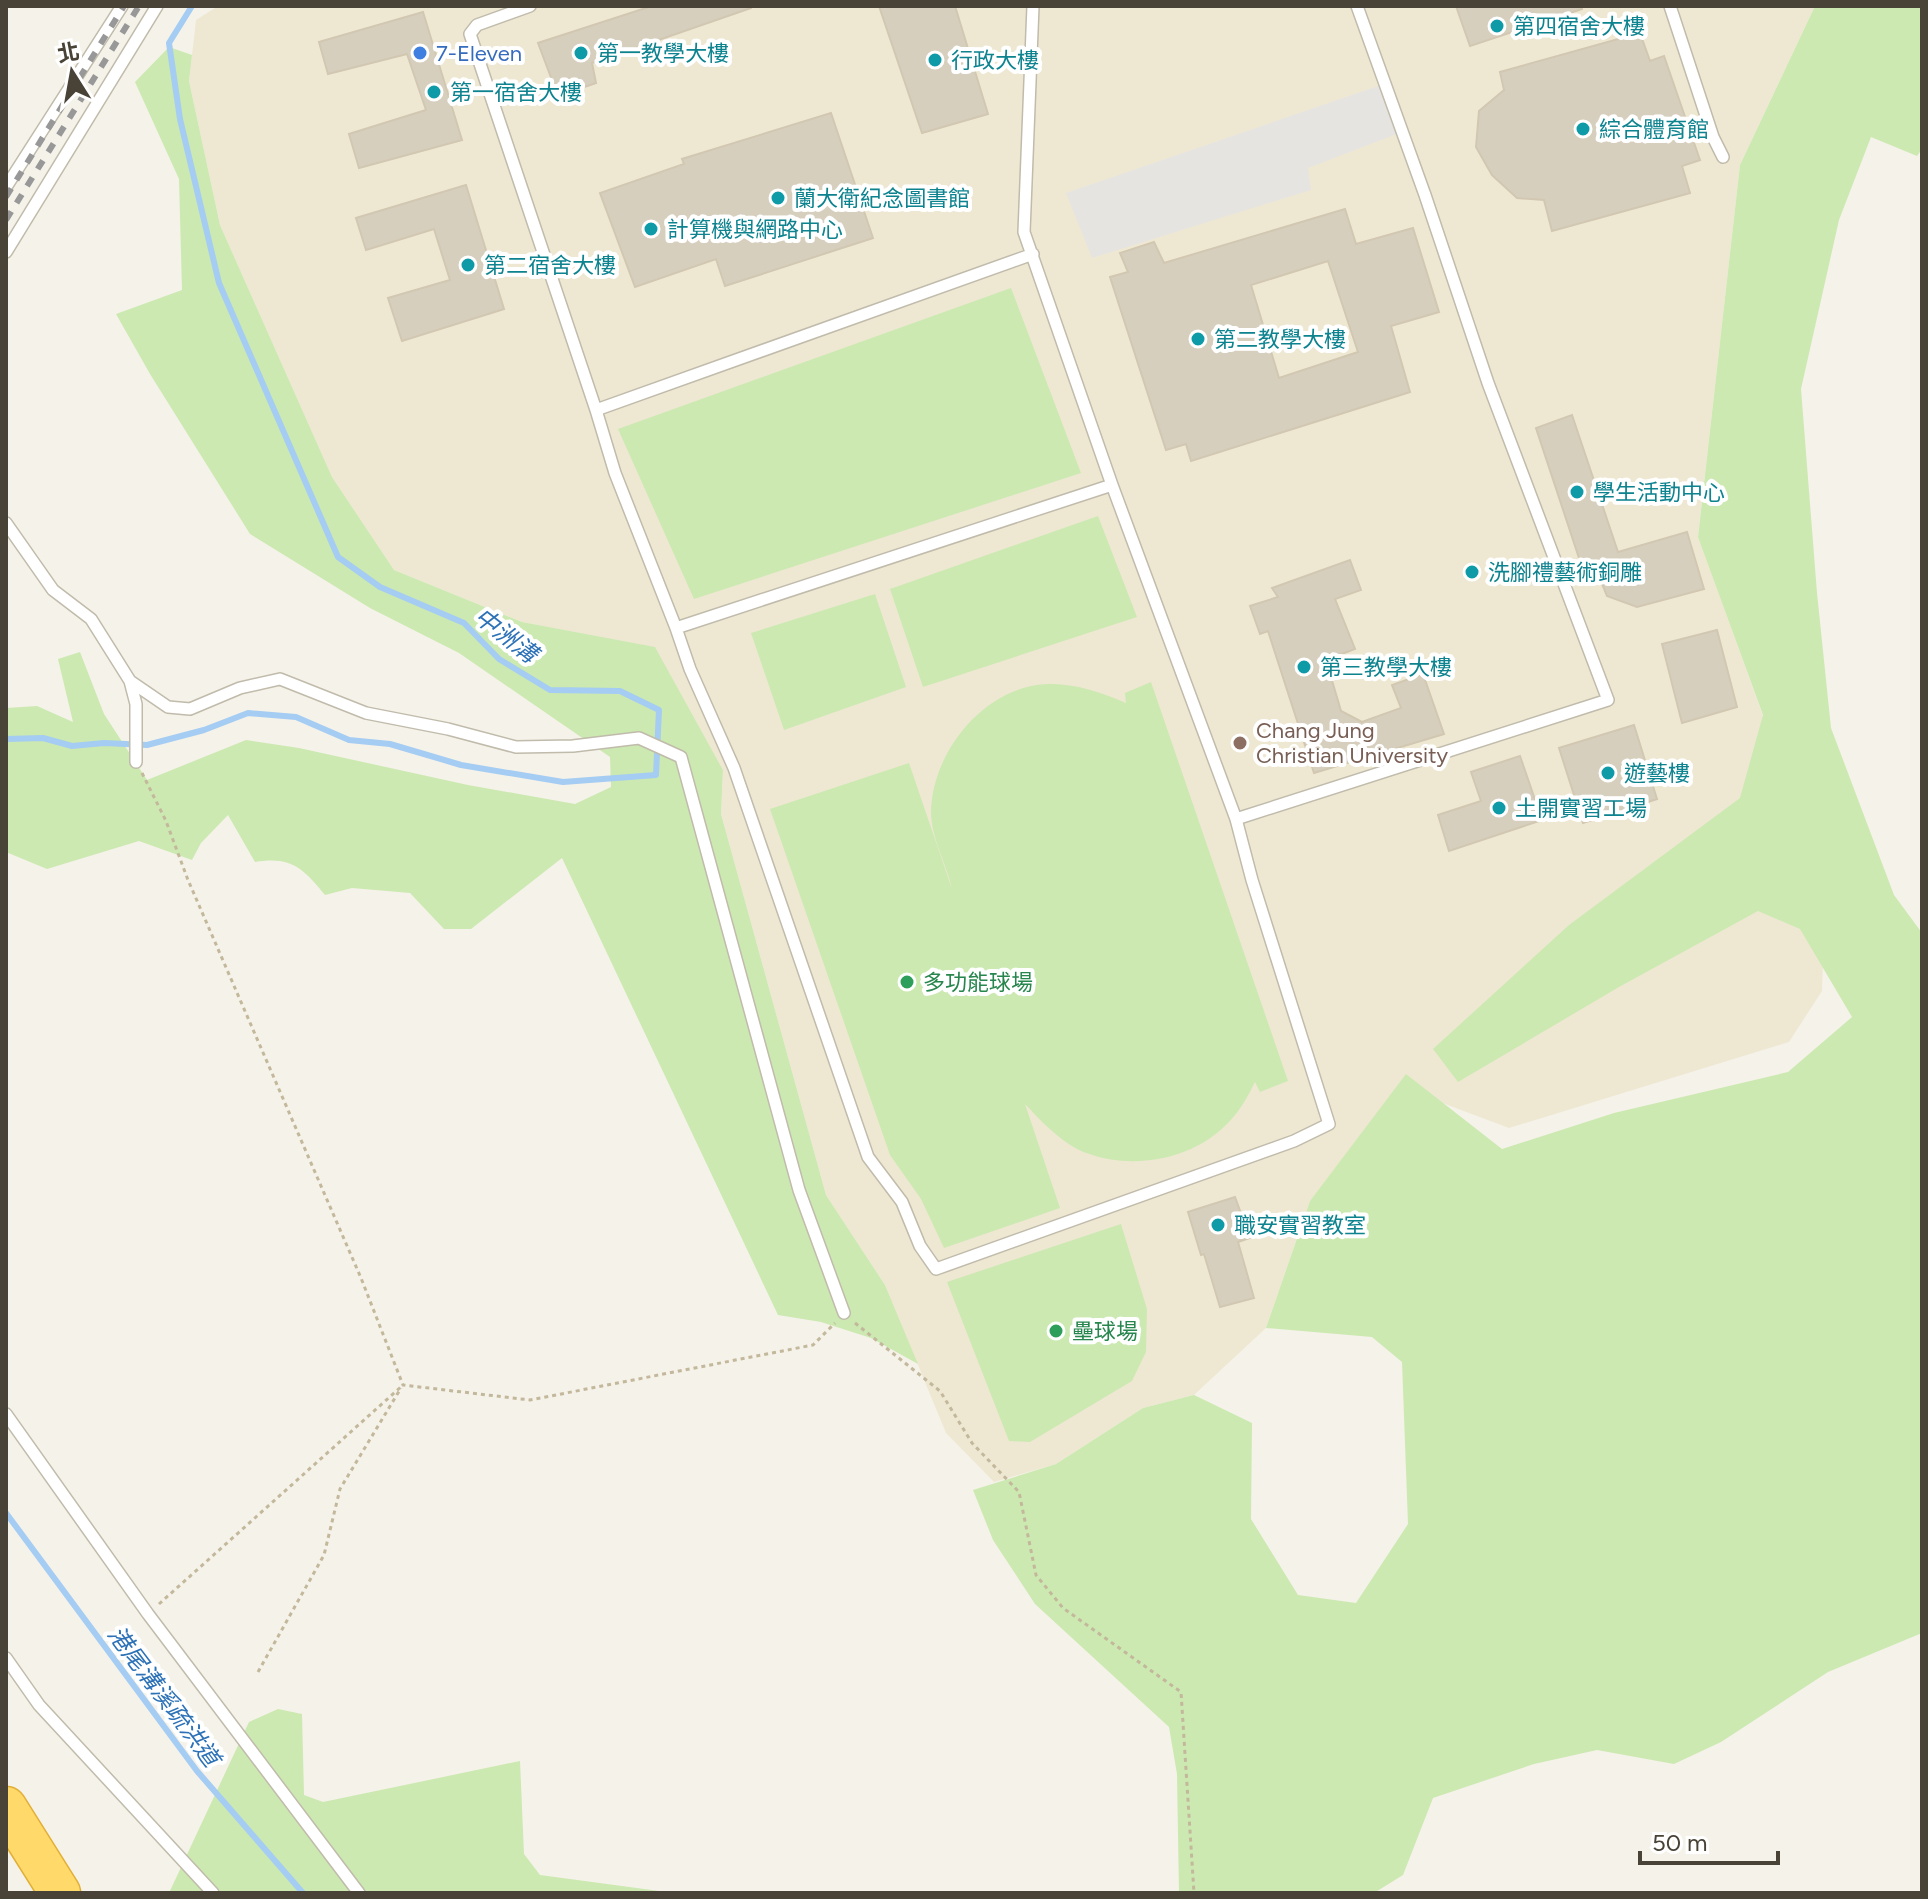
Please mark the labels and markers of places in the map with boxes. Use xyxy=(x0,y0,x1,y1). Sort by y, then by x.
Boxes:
place label: 第四宿舍大樓 xyxy=(1513,13,1645,40)
marker: 第四宿舍大樓 xyxy=(1488,17,1506,35)
place label: 7-Eleven xyxy=(436,40,522,67)
place label: 第一教學大樓 xyxy=(597,40,729,67)
marker: 7-Eleven xyxy=(411,44,429,62)
marker: 第一教學大樓 xyxy=(572,44,590,62)
place label: 行政大樓 xyxy=(951,47,1039,74)
marker: 行政大樓 xyxy=(926,51,944,69)
place label: 第一宿舍大樓 xyxy=(450,79,582,106)
marker: 第一宿舍大樓 xyxy=(425,83,443,101)
place label: 綜合體育館 xyxy=(1599,116,1709,143)
marker: 綜合體育館 xyxy=(1574,120,1592,138)
place label: 蘭大衛紀念圖書館 xyxy=(794,185,970,212)
marker: 蘭大衛紀念圖書館 xyxy=(769,189,787,207)
place label: 計算機與網路中心 xyxy=(667,216,843,243)
marker: 計算機與網路中心 xyxy=(642,220,660,238)
place label: 第二宿舍大樓 xyxy=(484,252,616,279)
marker: 第二宿舍大樓 xyxy=(459,256,477,274)
place label: 第二教學大樓 xyxy=(1214,326,1346,353)
marker: 第二教學大樓 xyxy=(1189,330,1207,348)
place label: 學生活動中心 xyxy=(1593,479,1725,506)
marker: 學生活動中心 xyxy=(1568,483,1586,501)
place label: 洗腳禮藝術銅雕 xyxy=(1488,559,1642,586)
marker: 洗腳禮藝術銅雕 xyxy=(1463,563,1481,581)
place label: 第三教學大樓 xyxy=(1320,654,1452,681)
marker: 第三教學大樓 xyxy=(1295,658,1313,676)
place label: Chang Jung Christian University xyxy=(1256,717,1449,769)
marker: Chang Jung Christian University xyxy=(1231,734,1249,752)
place label: 遊藝樓 xyxy=(1624,760,1690,787)
marker: 遊藝樓 xyxy=(1599,764,1617,782)
place label: 土開實習工場 xyxy=(1515,795,1647,822)
marker: 土開實習工場 xyxy=(1490,799,1508,817)
place label: 多功能球場 xyxy=(923,969,1033,996)
marker: 多功能球場 xyxy=(898,973,916,991)
place label: 職安實習教室 xyxy=(1234,1212,1366,1239)
marker: 職安實習教室 xyxy=(1209,1216,1227,1234)
place label: 壘球場 xyxy=(1072,1318,1138,1345)
marker: 壘球場 xyxy=(1047,1322,1065,1340)

